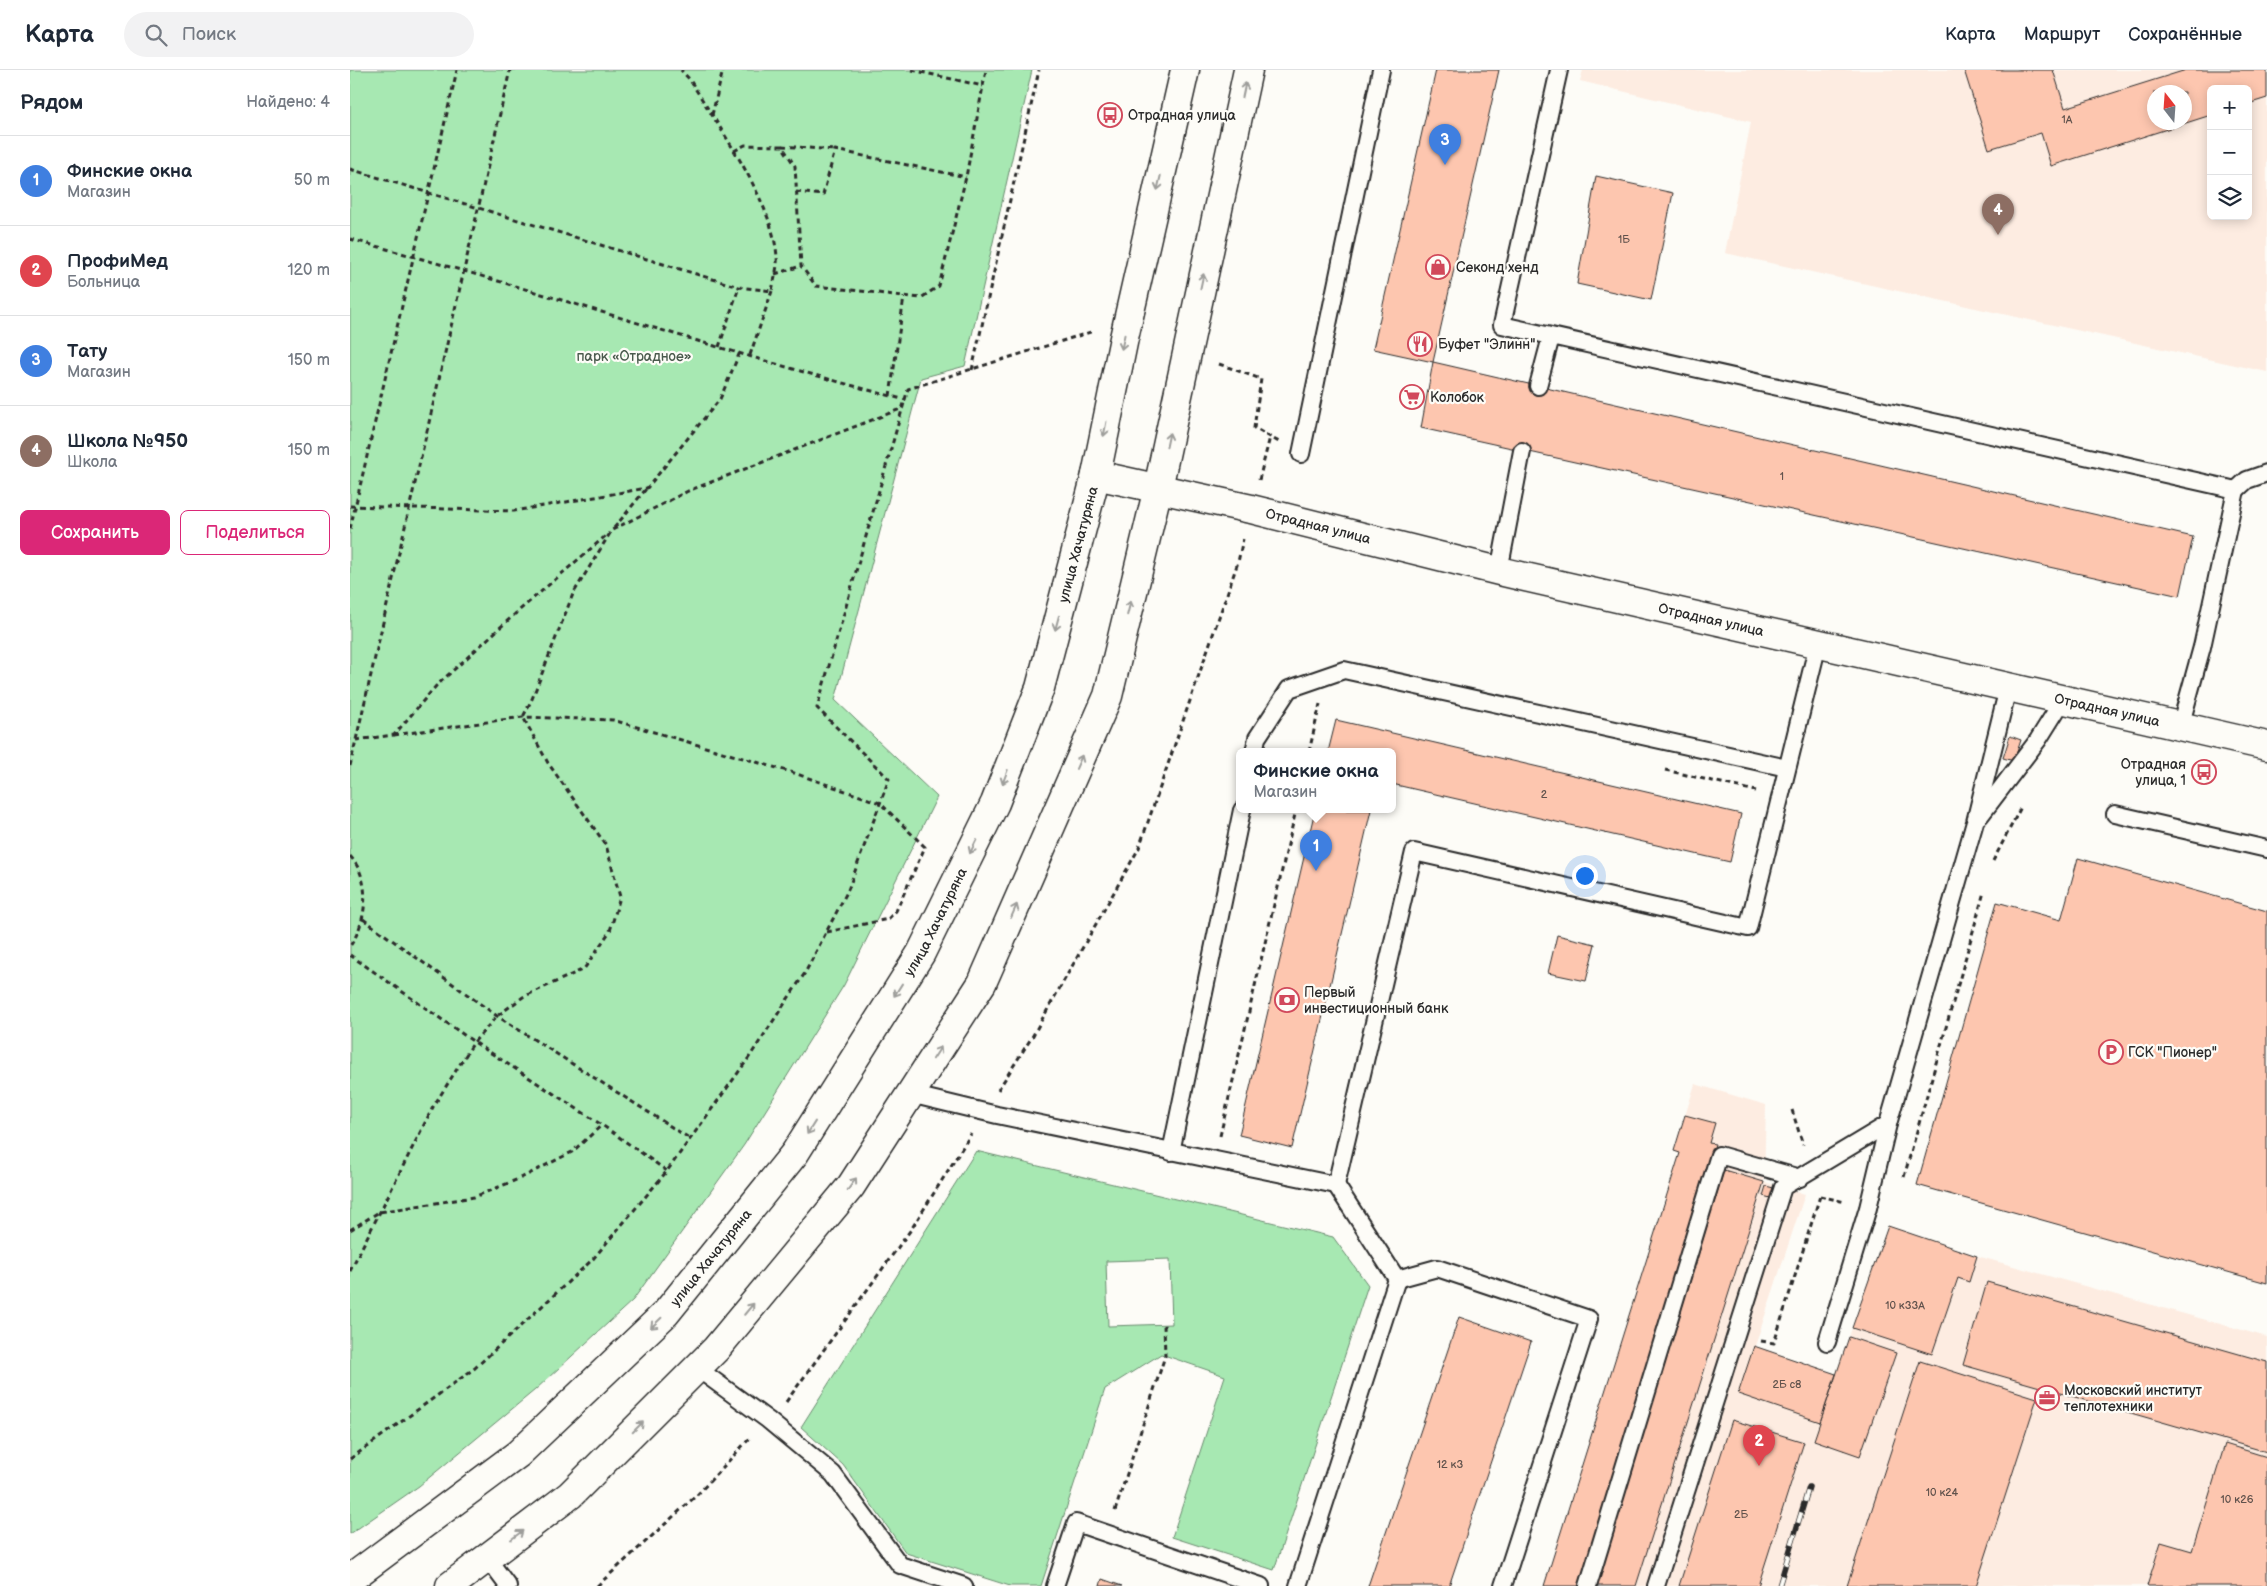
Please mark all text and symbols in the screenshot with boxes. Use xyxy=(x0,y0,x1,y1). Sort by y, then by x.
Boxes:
search box xyxy=(124,12,474,57)
text: Карта xyxy=(25,20,94,49)
icon: search xyxy=(142,21,170,49)
text: Поиск xyxy=(182,23,236,46)
text: Карта xyxy=(1945,24,1996,45)
text: Маршрут xyxy=(2024,24,2100,45)
text: Сохранённые xyxy=(2128,24,2242,45)
one-way arrow xyxy=(1240,83,1249,99)
north arrow xyxy=(2147,85,2192,130)
map controls xyxy=(2207,85,2252,220)
button: + xyxy=(2207,85,2252,130)
text: Рядом xyxy=(20,90,83,115)
text: Найдено: 4 xyxy=(246,93,330,112)
bus stop icon: Отрадная улица xyxy=(1097,102,1123,128)
place label: Отрадная улица xyxy=(1128,107,1236,124)
house number: 1А xyxy=(2062,113,2073,126)
pin: 3 xyxy=(1429,124,1461,165)
button: − xyxy=(2207,130,2252,175)
text: Финские окна xyxy=(67,160,192,183)
text: 1 xyxy=(33,171,39,190)
text: 50 m xyxy=(294,171,330,190)
one-way arrow xyxy=(1154,175,1163,191)
button: layers xyxy=(2207,175,2252,220)
text: Магазин xyxy=(67,183,131,202)
pin: 4 xyxy=(1982,194,2014,235)
house number: 1Б xyxy=(1618,233,1630,246)
text: ПрофиМед xyxy=(67,250,168,273)
shop icon: Секонд хенд xyxy=(1425,254,1451,280)
place label: Секонд хенд xyxy=(1456,259,1539,276)
text: 2 xyxy=(31,261,41,280)
text: 120 m xyxy=(287,261,330,280)
text: Больница xyxy=(67,273,140,292)
one-way arrow xyxy=(1198,273,1207,289)
restaurant icon: Буфет "Элинн" xyxy=(1407,331,1433,357)
one-way arrow xyxy=(1118,333,1127,349)
place label: Буфет "Элинн" xyxy=(1438,336,1536,353)
text: Тату xyxy=(67,340,108,363)
park label: парк «Отрадное» xyxy=(577,348,692,365)
text: 3 xyxy=(31,351,41,370)
text: 150 m xyxy=(288,351,330,370)
text: Магазин xyxy=(67,363,131,382)
supermarket icon: Колобок xyxy=(1399,384,1425,410)
place label: Колобок xyxy=(1430,389,1484,406)
one-way arrow xyxy=(1100,420,1109,436)
text: Школа №950 xyxy=(67,430,188,453)
one-way arrow xyxy=(1164,432,1173,448)
text: 4 xyxy=(31,441,41,460)
text: 150 m xyxy=(288,441,330,460)
text: Школа xyxy=(67,453,117,472)
house number: 1 xyxy=(1780,470,1784,483)
street label: улица Хачатуряна xyxy=(1055,484,1102,605)
street label: Отрадная улица xyxy=(1264,505,1373,548)
button: Сохранить xyxy=(20,510,170,555)
button: Поделиться xyxy=(180,510,330,555)
one-way arrow xyxy=(1125,600,1134,616)
street label: Отрадная улица xyxy=(1657,600,1766,640)
one-way arrow xyxy=(1051,615,1061,631)
street label: Отрадная улица xyxy=(2053,690,2162,730)
popup xyxy=(1236,748,1396,813)
one-way arrow xyxy=(1075,755,1084,770)
place label: Отрадная улица, 1 xyxy=(2121,756,2186,789)
bus stop icon: Отрадная улица, 1 xyxy=(2191,759,2217,785)
text: Финские окна xyxy=(1253,760,1379,783)
one-way arrow xyxy=(1000,769,1009,784)
text: Магазин xyxy=(1253,783,1317,802)
house number: 2 xyxy=(1541,788,1548,801)
pin: 1 xyxy=(1300,830,1332,871)
one-way arrow xyxy=(968,839,977,854)
your location xyxy=(1572,863,1598,889)
street label: улица Хачатуряна xyxy=(901,864,971,979)
one-way arrow xyxy=(1009,904,1019,919)
one-way arrow xyxy=(892,983,902,997)
place label: Первый инвестиционный банк xyxy=(1304,984,1449,1017)
bank icon: Первый инвестиционный банк xyxy=(1274,987,1300,1013)
parking icon: ГСК "Пионер" xyxy=(2098,1039,2124,1065)
place label: ГСК "Пионер" xyxy=(2128,1044,2217,1061)
one-way arrow xyxy=(932,1047,942,1061)
one-way arrow xyxy=(805,1120,815,1134)
one-way arrow xyxy=(847,1177,857,1191)
street label: улица Хачатуряна xyxy=(667,1205,756,1310)
house number: 10 к33А xyxy=(1885,1299,1925,1312)
one-way arrow xyxy=(743,1303,754,1316)
one-way arrow xyxy=(649,1317,662,1329)
house number: 2Б с8 xyxy=(1773,1378,1801,1391)
place label: Московский институт теплотехники xyxy=(2064,1382,2203,1415)
office icon: Московский институт теплотехники xyxy=(2034,1385,2060,1411)
one-way arrow xyxy=(632,1421,644,1434)
pin: 2 xyxy=(1743,1425,1775,1466)
house number: 12 к3 xyxy=(1437,1458,1463,1471)
house number: 10 к24 xyxy=(1926,1486,1959,1499)
house number: 10 к26 xyxy=(2221,1493,2254,1506)
house number: 2Б xyxy=(1734,1508,1748,1521)
one-way arrow xyxy=(510,1530,523,1541)

